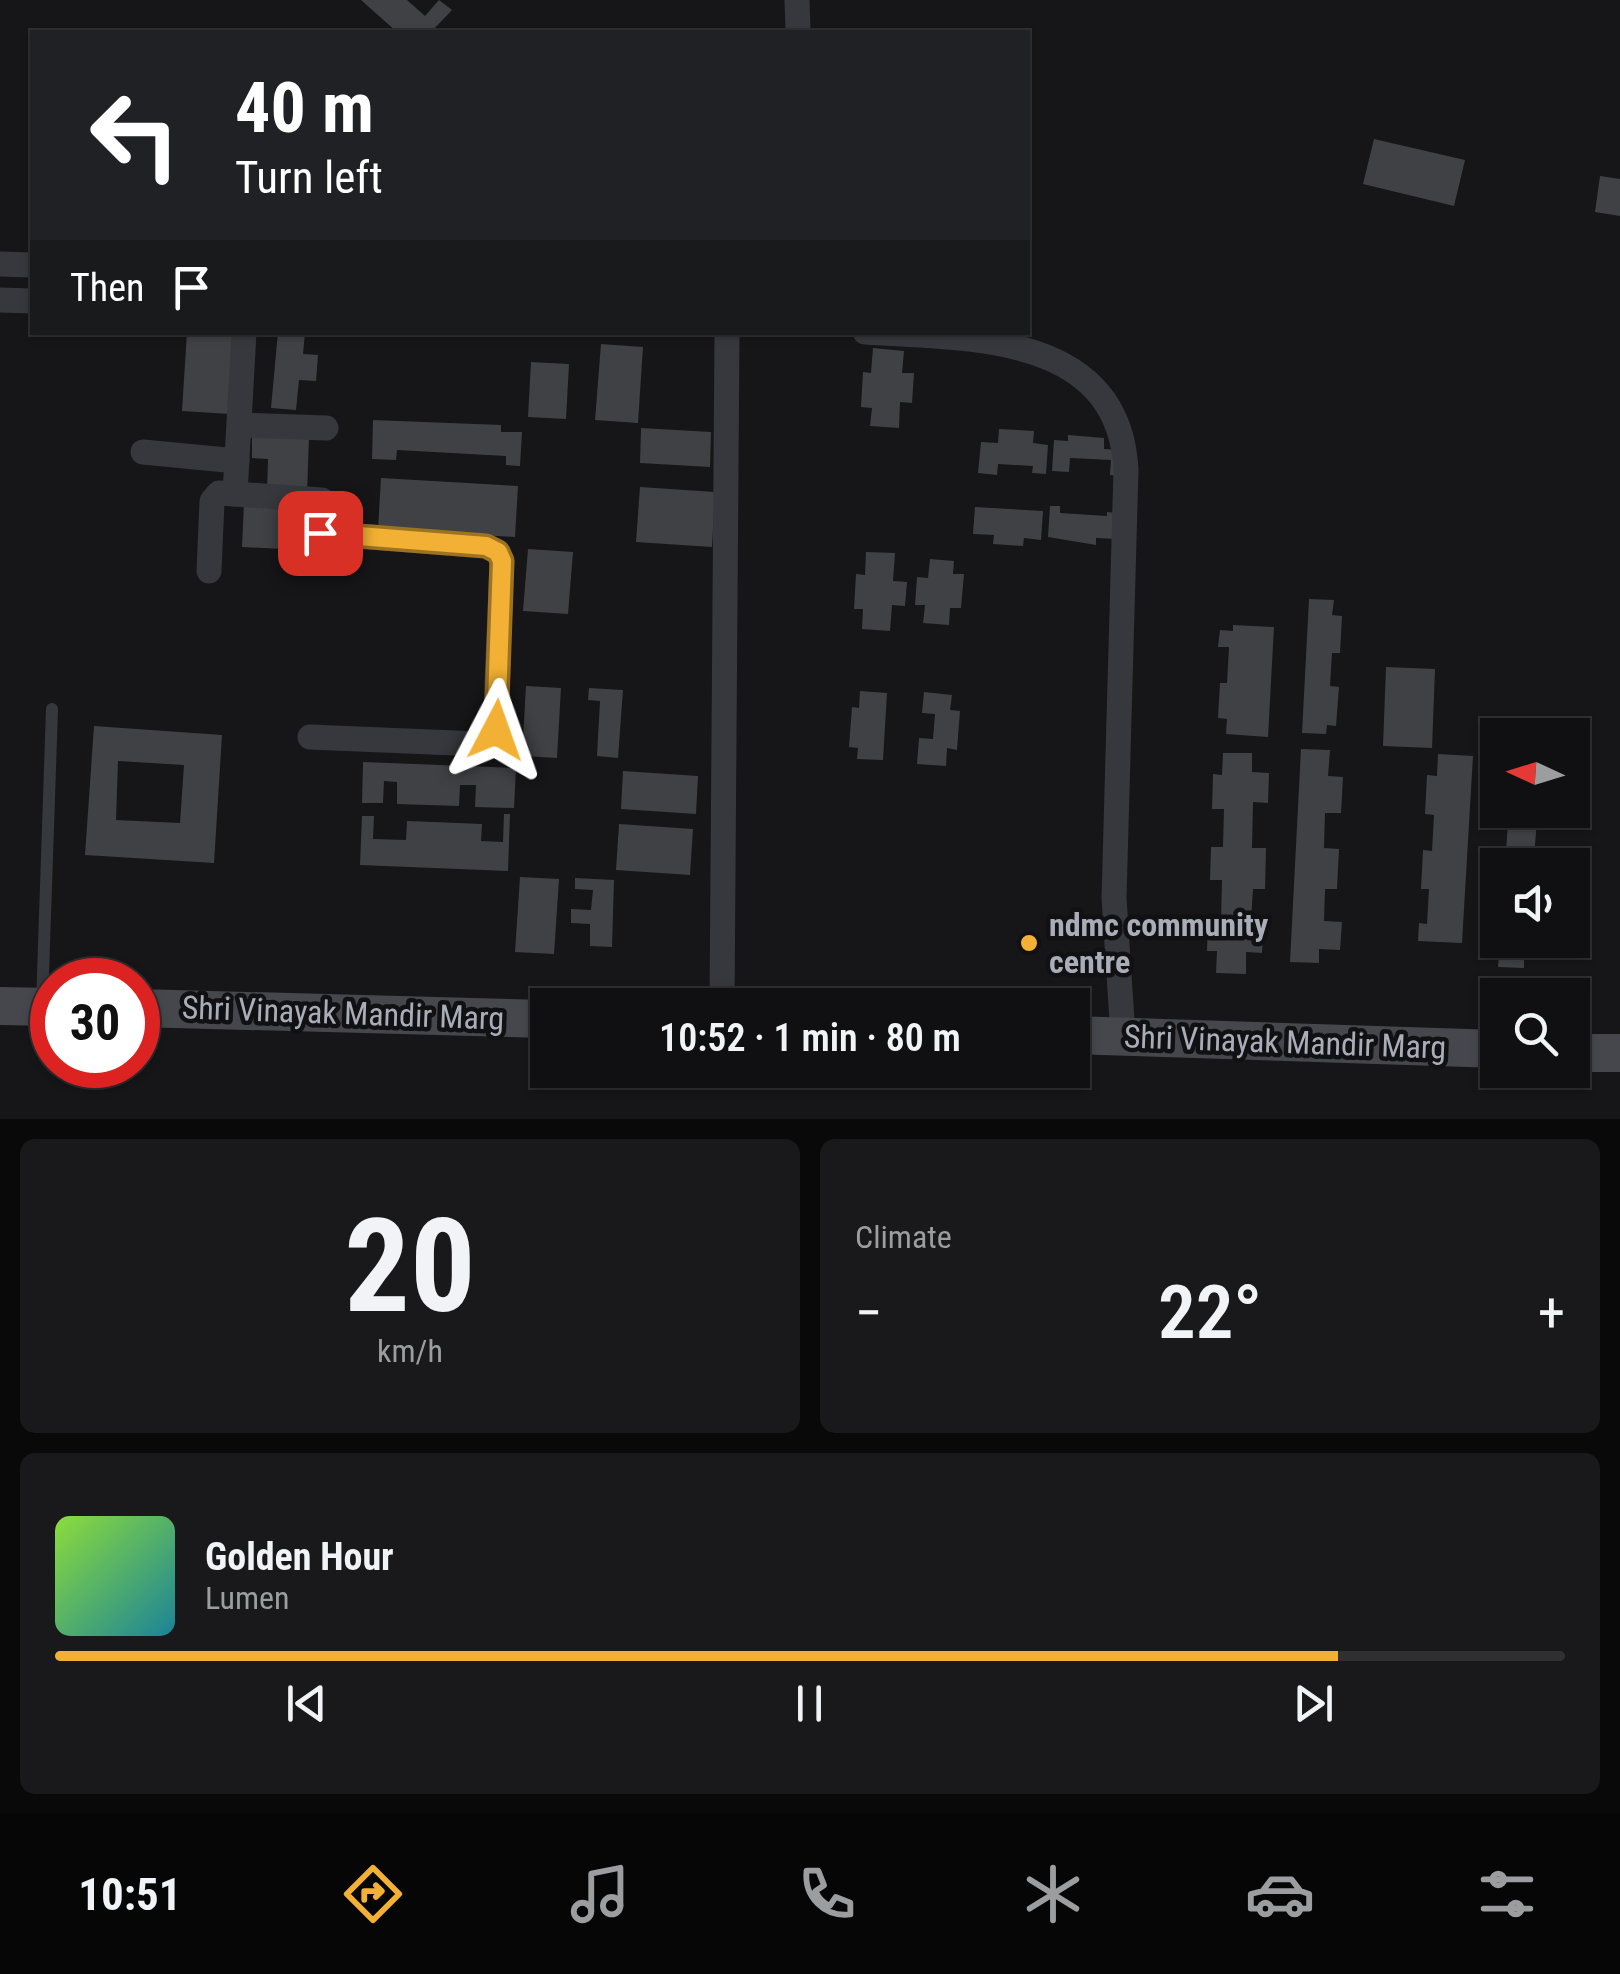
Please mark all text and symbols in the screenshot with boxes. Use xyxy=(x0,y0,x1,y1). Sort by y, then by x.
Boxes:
text: 40 m xyxy=(235,67,374,149)
icon: left xyxy=(70,70,200,200)
text: Turn left xyxy=(235,151,383,204)
icon: arrive xyxy=(164,260,219,315)
text: Then xyxy=(70,266,144,310)
pin xyxy=(278,491,363,576)
icon: arrive xyxy=(293,506,348,561)
position arrow xyxy=(444,678,548,782)
north arrow xyxy=(1480,718,1590,828)
map controls xyxy=(1480,718,1590,1088)
button: sound xyxy=(1480,848,1590,958)
place label: ndmc community centre xyxy=(1049,906,1268,981)
marker: ndmc community centre xyxy=(1018,932,1040,954)
speed limit sign: 30 xyxy=(30,958,160,1088)
button: search xyxy=(1480,978,1590,1088)
street label: Shri Vinayak Mandir Marg xyxy=(181,988,505,1038)
text: 10:52 · 1 min · 80 m xyxy=(659,1016,961,1060)
street label: Shri Vinayak Mandir Marg xyxy=(1123,1017,1447,1067)
text: 20 xyxy=(344,1190,476,1343)
text: Climate xyxy=(855,1218,952,1256)
text: 22° xyxy=(1158,1268,1262,1356)
text: − xyxy=(855,1281,883,1345)
text: + xyxy=(1538,1281,1565,1345)
text: km/h xyxy=(377,1332,443,1370)
text: Golden Hour xyxy=(205,1535,394,1579)
text: Lumen xyxy=(205,1579,290,1617)
icon: previous xyxy=(279,1676,334,1731)
icon: pause xyxy=(782,1676,837,1731)
icon: next xyxy=(1286,1676,1341,1731)
icon: directions xyxy=(338,1859,408,1929)
icon: music xyxy=(565,1859,635,1929)
icon: phone xyxy=(792,1859,862,1929)
icon: climate xyxy=(1018,1859,1088,1929)
icon: car xyxy=(1245,1859,1315,1929)
icon: filters xyxy=(1472,1859,1542,1929)
text: 10:51 xyxy=(78,1868,182,1921)

